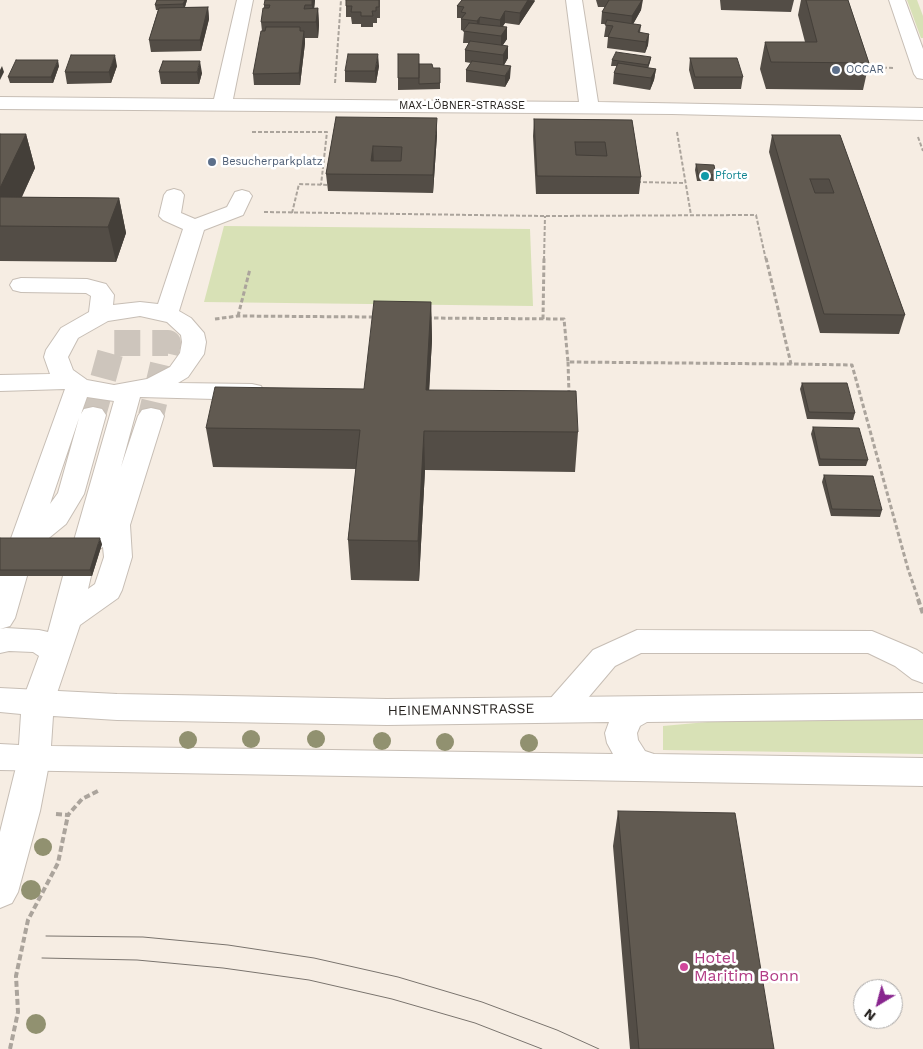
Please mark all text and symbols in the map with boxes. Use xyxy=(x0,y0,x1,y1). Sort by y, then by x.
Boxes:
place label: OCCAR xyxy=(846,63,884,77)
marker: OCCAR xyxy=(830,64,842,76)
street label: MAX-LÖBNER-STRASSE xyxy=(399,99,525,113)
place label: Besucherparkplatz xyxy=(222,155,323,169)
marker: Besucherparkplatz xyxy=(206,156,218,168)
place label: Pforte xyxy=(715,169,748,183)
marker: Pforte xyxy=(699,170,711,182)
street label: HEINEMANNSTRASSE xyxy=(388,700,534,720)
place label: Hotel Maritim Bonn xyxy=(694,948,799,986)
marker: Hotel Maritim Bonn xyxy=(678,961,690,973)
north arrow xyxy=(853,979,903,1029)
text: N xyxy=(861,1006,879,1025)

